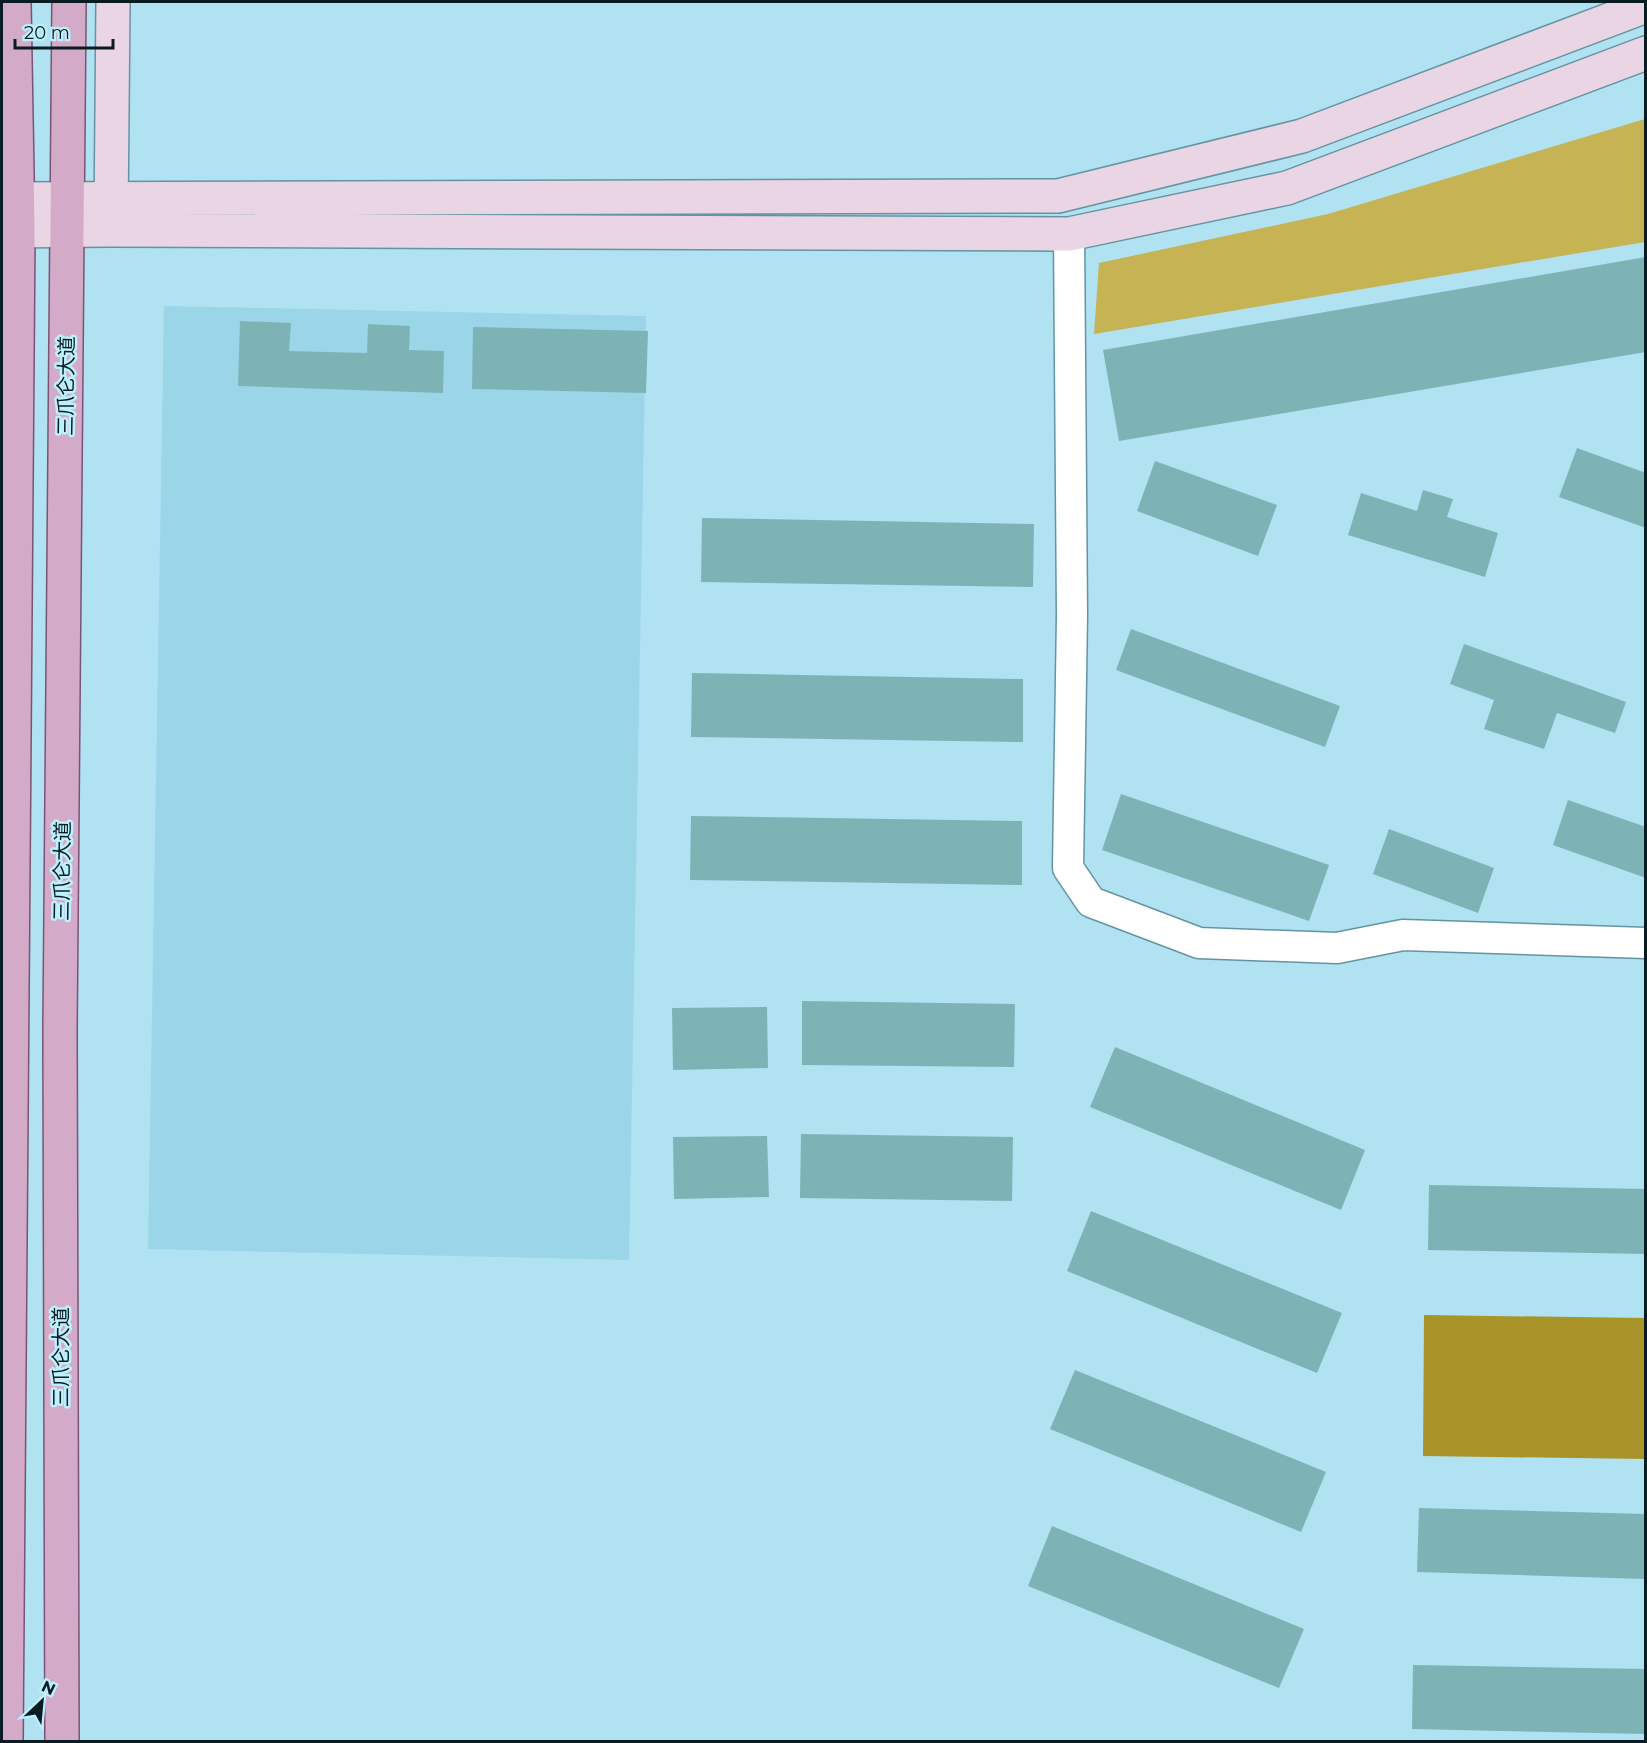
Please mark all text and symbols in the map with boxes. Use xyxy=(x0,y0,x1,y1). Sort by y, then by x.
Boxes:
scale bar xyxy=(15,12,112,50)
text: 20 m xyxy=(24,22,70,44)
street label: 三爪仑大道 xyxy=(53,336,79,436)
street label: 三爪仑大道 xyxy=(49,821,75,921)
street label: 三爪仑大道 xyxy=(49,1307,73,1407)
north arrow xyxy=(12,1671,72,1731)
text: N xyxy=(38,1677,58,1699)

